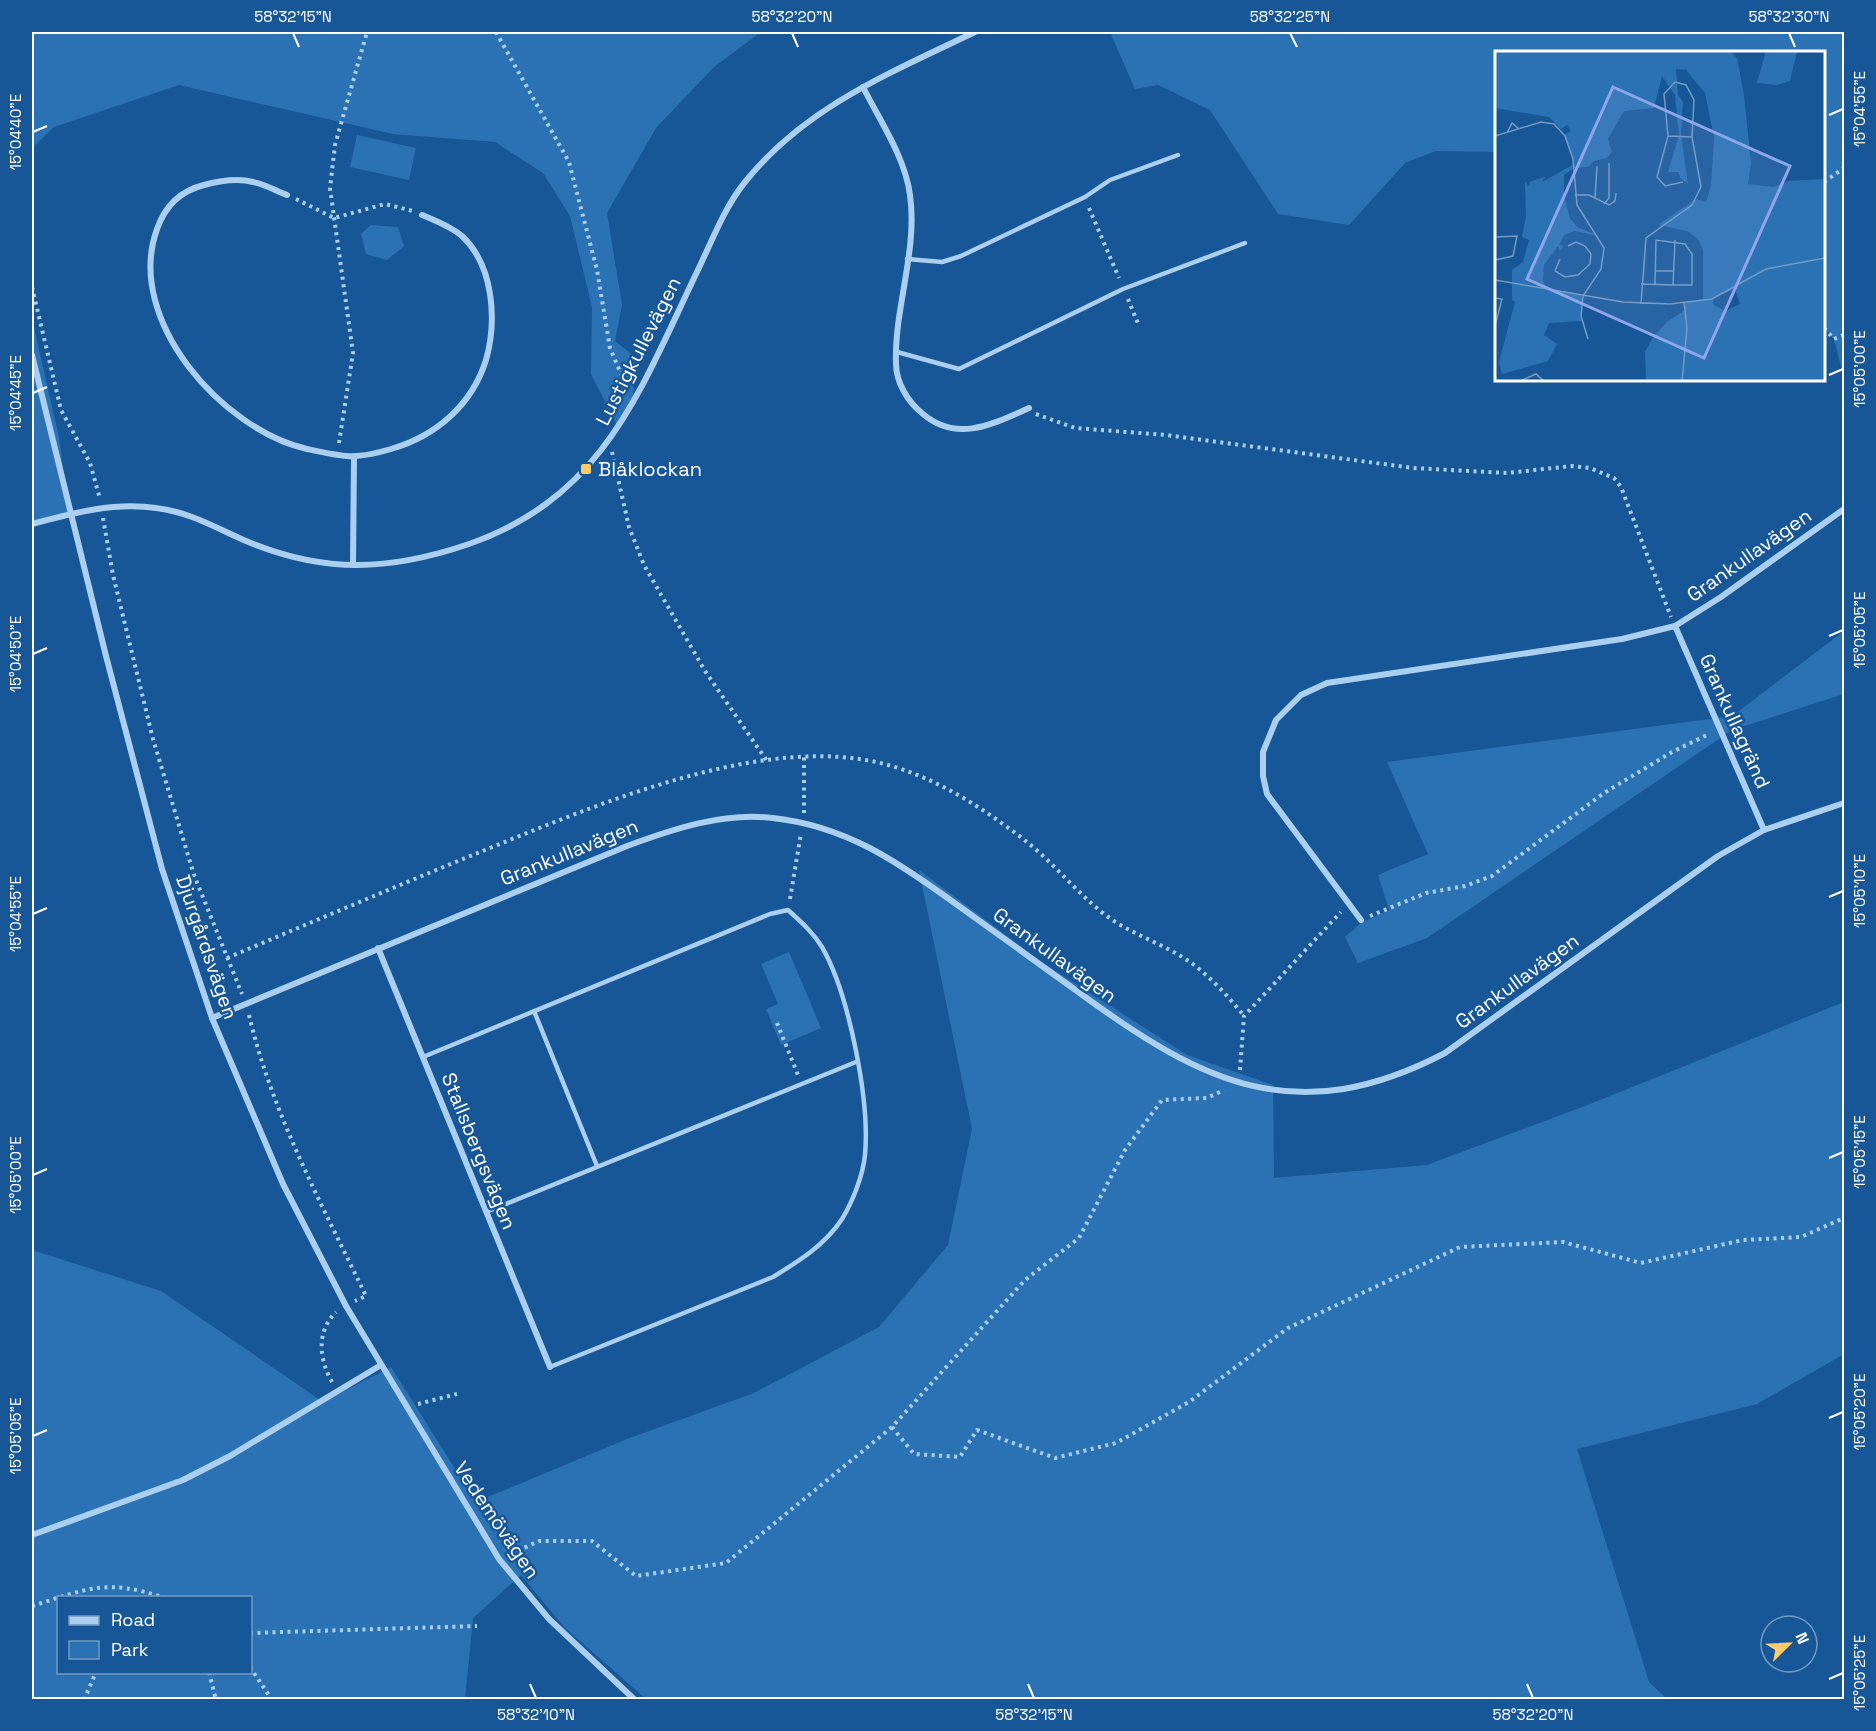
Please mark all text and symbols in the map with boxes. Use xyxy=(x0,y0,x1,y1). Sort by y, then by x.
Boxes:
text: 58°32'15"N xyxy=(254,7,332,26)
text: 58°32'20"N xyxy=(752,7,832,26)
text: 58°32'25"N xyxy=(1250,7,1330,26)
text: 58°32'30"N xyxy=(1749,7,1829,26)
inset map xyxy=(1495,51,1825,381)
text: 15°04'55"E xyxy=(1850,71,1869,147)
text: 15°04'40"E xyxy=(6,94,25,170)
street label: Lustigkullevägen xyxy=(589,272,687,430)
text: 15°05'00"E xyxy=(1850,330,1869,408)
text: 15°04'45"E xyxy=(6,355,25,431)
place label: Blåklockan xyxy=(598,456,702,482)
marker: Blåklockan xyxy=(579,462,593,476)
street label: Grankullavägen xyxy=(1682,502,1816,608)
text: 15°05'05"E xyxy=(1850,592,1869,668)
text: 15°04'50"E xyxy=(6,616,25,692)
street label: Grankullagränd xyxy=(1694,650,1776,792)
street label: Grankullavägen xyxy=(496,812,642,892)
text: 15°05'10"E xyxy=(1850,854,1869,928)
street label: Djurgårdsvägen xyxy=(170,871,244,1023)
text: 15°04'55"E xyxy=(6,876,25,952)
street label: Grankullavägen xyxy=(988,901,1122,1009)
street label: Grankullavägen xyxy=(1450,927,1584,1035)
street label: Stallsbergsvägen xyxy=(436,1069,522,1233)
text: 15°05'15"E xyxy=(1850,1115,1869,1189)
text: 15°05'00"E xyxy=(6,1136,25,1214)
text: 15°05'20"E xyxy=(1850,1374,1869,1450)
text: 15°05'05"E xyxy=(6,1398,25,1474)
street label: Vedemövägen xyxy=(448,1456,546,1584)
legend xyxy=(57,1596,252,1674)
text: Road xyxy=(111,1608,155,1631)
north arrow xyxy=(1759,1614,1819,1674)
text: N xyxy=(1790,1629,1814,1647)
text: 15°05'25"E xyxy=(1850,1635,1869,1711)
text: Park xyxy=(111,1638,149,1661)
text: 58°32'10"N xyxy=(497,1705,575,1724)
text: 58°32'15"N xyxy=(995,1705,1073,1724)
text: 58°32'20"N xyxy=(1493,1705,1573,1724)

